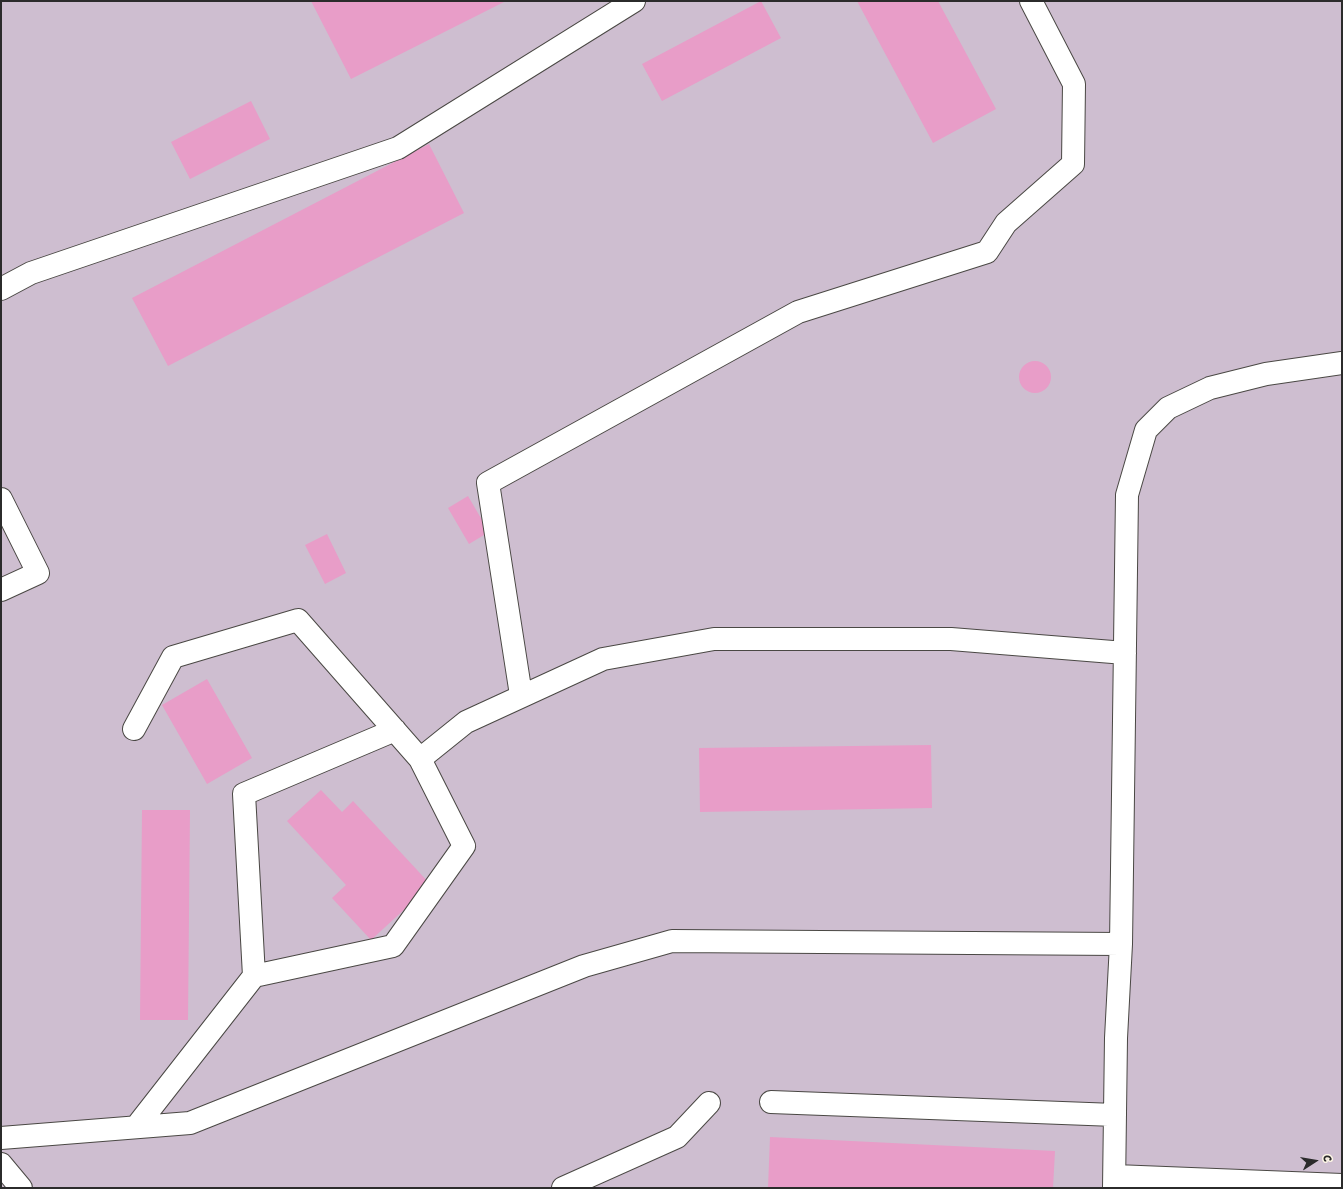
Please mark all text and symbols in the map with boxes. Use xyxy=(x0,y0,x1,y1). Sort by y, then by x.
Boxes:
north arrow xyxy=(1295,1141,1335,1181)
text: С xyxy=(1319,1154,1335,1163)

